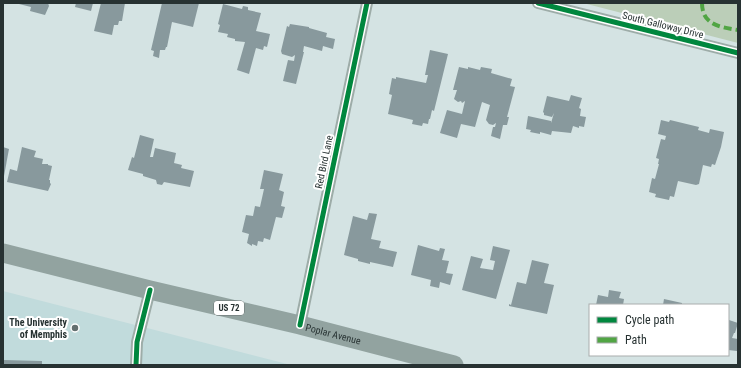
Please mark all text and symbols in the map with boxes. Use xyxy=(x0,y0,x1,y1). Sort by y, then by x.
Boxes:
street label: South Galloway Drive xyxy=(621,10,705,40)
street label: Red Bird Lane xyxy=(313,134,335,190)
road number: US 72 xyxy=(214,301,244,315)
legend xyxy=(589,304,729,356)
text: Cycle path xyxy=(625,313,675,327)
place label: The University of Memphis xyxy=(9,317,68,340)
street label: Poplar Avenue xyxy=(304,321,362,346)
marker: The University of Memphis xyxy=(70,323,80,333)
text: Path xyxy=(625,333,647,347)

